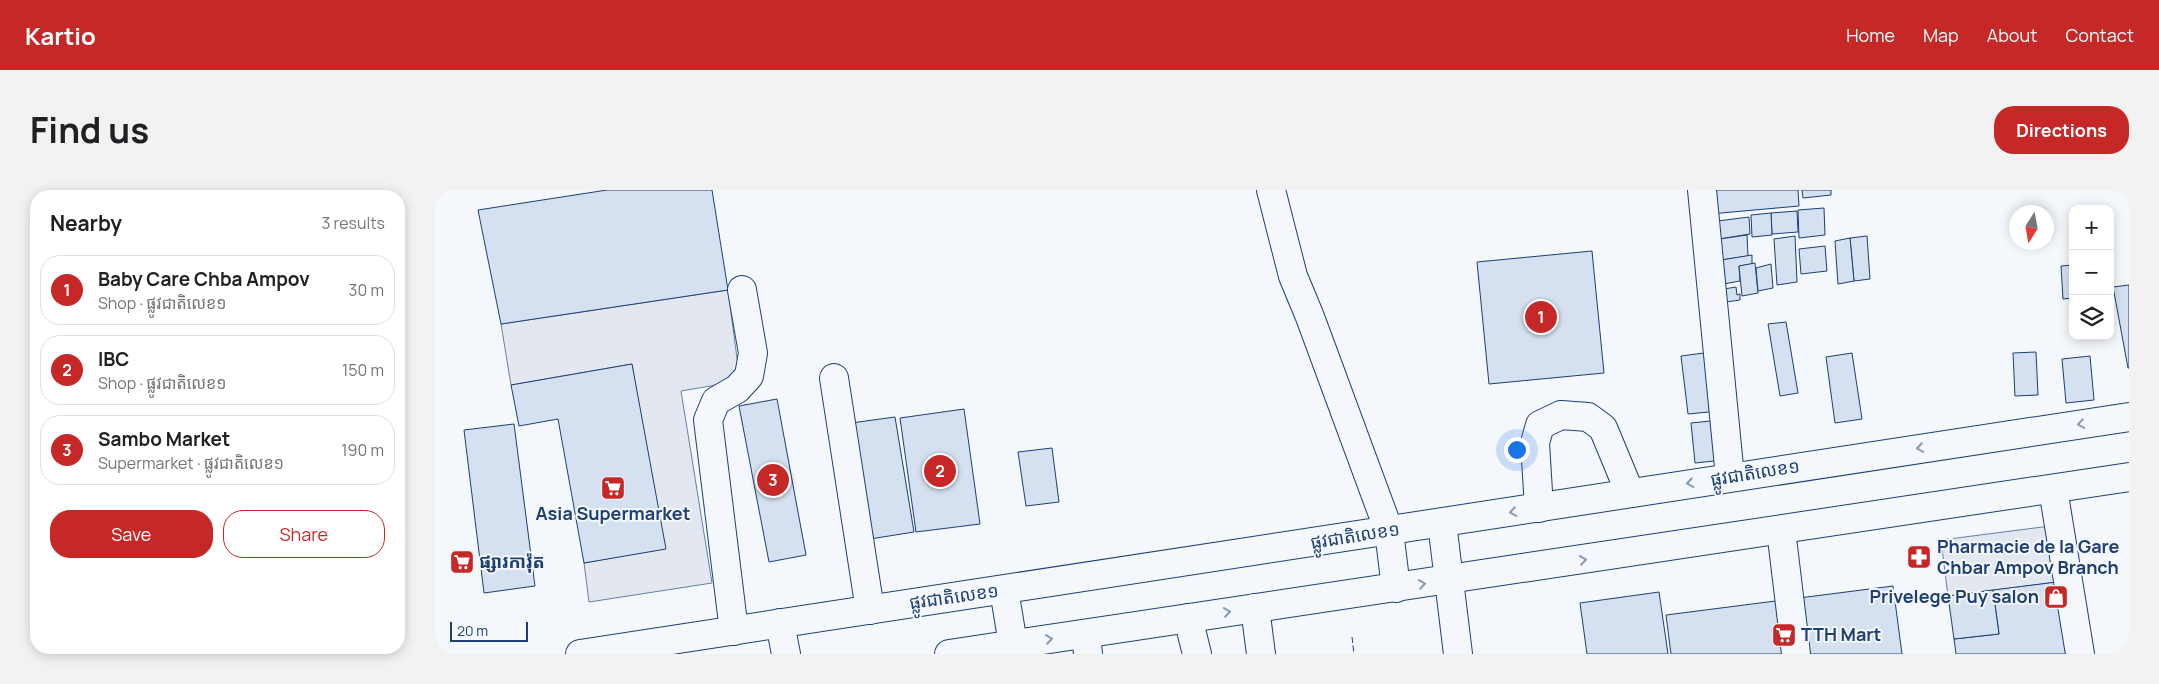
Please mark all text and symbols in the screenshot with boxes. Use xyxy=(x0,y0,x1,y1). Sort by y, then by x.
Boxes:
text: Kartio xyxy=(25,19,96,52)
text: Home xyxy=(1846,23,1895,47)
text: Map xyxy=(1923,23,1959,47)
text: About xyxy=(1987,23,2037,47)
text: Contact xyxy=(2065,23,2134,47)
text: Find us xyxy=(30,106,149,154)
button: Directions xyxy=(1994,106,2129,154)
north arrow xyxy=(2009,205,2054,250)
map controls xyxy=(2069,205,2114,340)
button: + xyxy=(2069,205,2114,250)
text: Nearby xyxy=(50,209,122,237)
text: 3 results xyxy=(322,212,385,234)
button: − xyxy=(2069,250,2114,295)
text: Baby Care Chba Ampov xyxy=(98,266,310,292)
text: 1 xyxy=(63,279,71,301)
text: 30 m xyxy=(349,279,384,301)
text: Shop · ផ្លូវជាតិលេខ១ xyxy=(98,292,226,314)
button: layers xyxy=(2069,295,2114,340)
pin: 1 xyxy=(1525,298,1557,336)
text: IBC xyxy=(98,346,129,372)
text: 2 xyxy=(62,359,72,381)
text: 150 m xyxy=(342,359,384,381)
text: Shop · ផ្លូវជាតិលេខ១ xyxy=(98,372,226,394)
one-way arrow xyxy=(2076,419,2085,429)
text: Sambo Market xyxy=(98,426,230,452)
your location xyxy=(1504,437,1530,463)
text: 3 xyxy=(62,439,72,461)
text: 190 m xyxy=(341,439,384,461)
one-way arrow xyxy=(1916,443,1924,453)
text: Supermarket · ផ្លូវជាតិលេខ១ xyxy=(98,452,284,474)
pin: 2 xyxy=(924,452,956,490)
street label: ផ្លូវជាតិលេខ១ xyxy=(1708,453,1802,496)
pin: 3 xyxy=(757,461,789,499)
supermarket icon: Asia Supermarket xyxy=(600,475,626,501)
one-way arrow xyxy=(1686,478,1695,488)
place label: Asia Supermarket xyxy=(536,501,690,525)
one-way arrow xyxy=(1508,506,1517,516)
button: Save xyxy=(50,510,213,558)
button: Share xyxy=(223,510,385,558)
street label: ផ្លូវជាតិលេខ១ xyxy=(1308,516,1402,559)
place label: Pharmacie de la Gare Chbar Ampov Branch xyxy=(1937,534,2120,579)
pharmacy icon: Pharmacie de la Gare Chbar Ampov Branch xyxy=(1906,544,1932,570)
supermarket icon: ផ្សារការ៉ុត xyxy=(449,549,475,575)
place label: ផ្សារការ៉ុត xyxy=(479,549,545,573)
one-way arrow xyxy=(1579,555,1587,566)
street label: ផ្លូវជាតិលេខ១ xyxy=(908,578,1001,619)
one-way arrow xyxy=(1419,579,1427,590)
place label: Privelege Puy salon xyxy=(1869,584,2039,608)
shop icon: Privelege Puy salon xyxy=(2043,584,2069,610)
one-way arrow xyxy=(1223,607,1231,618)
scale bar xyxy=(450,619,527,642)
text: 20 m xyxy=(457,621,488,640)
supermarket icon: TTH Mart xyxy=(1771,622,1797,648)
place label: TTH Mart xyxy=(1801,622,1881,646)
one-way arrow xyxy=(1044,634,1053,644)

